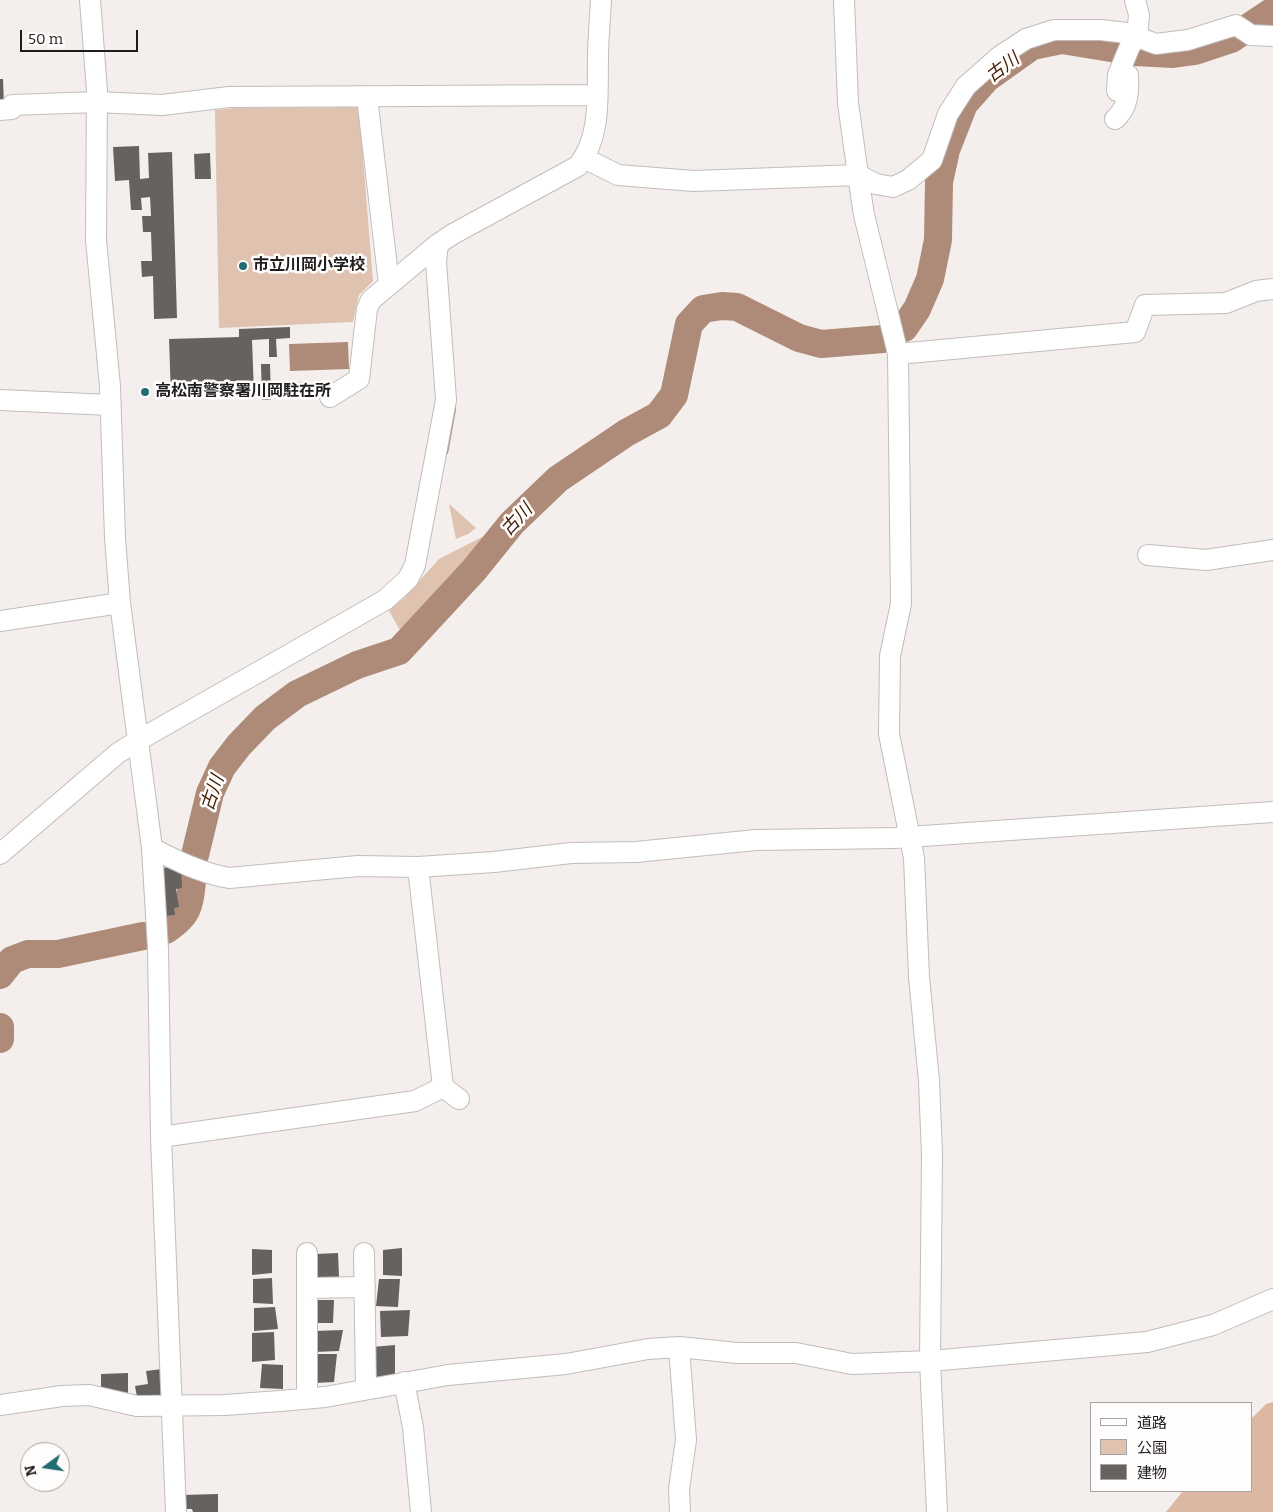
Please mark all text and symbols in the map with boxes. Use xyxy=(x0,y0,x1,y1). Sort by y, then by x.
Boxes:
scale bar xyxy=(22,20,140,52)
text: 50 m xyxy=(28,30,63,48)
water label: 古川 xyxy=(982,49,1024,87)
place label: 市立川岡小学校 xyxy=(253,256,365,276)
marker: 市立川岡小学校 xyxy=(237,260,249,272)
place label: 高松南警察署川岡駐在所 xyxy=(155,382,331,402)
marker: 高松南警察署川岡駐在所 xyxy=(139,386,151,398)
water label: 古川 xyxy=(497,499,537,541)
water label: 古川 xyxy=(197,772,229,814)
legend xyxy=(1090,1402,1253,1492)
text: 道路 xyxy=(1137,1414,1167,1432)
text: 公園 xyxy=(1137,1439,1167,1457)
north arrow xyxy=(20,1442,70,1492)
text: N xyxy=(21,1463,40,1478)
text: 建物 xyxy=(1137,1464,1167,1482)

